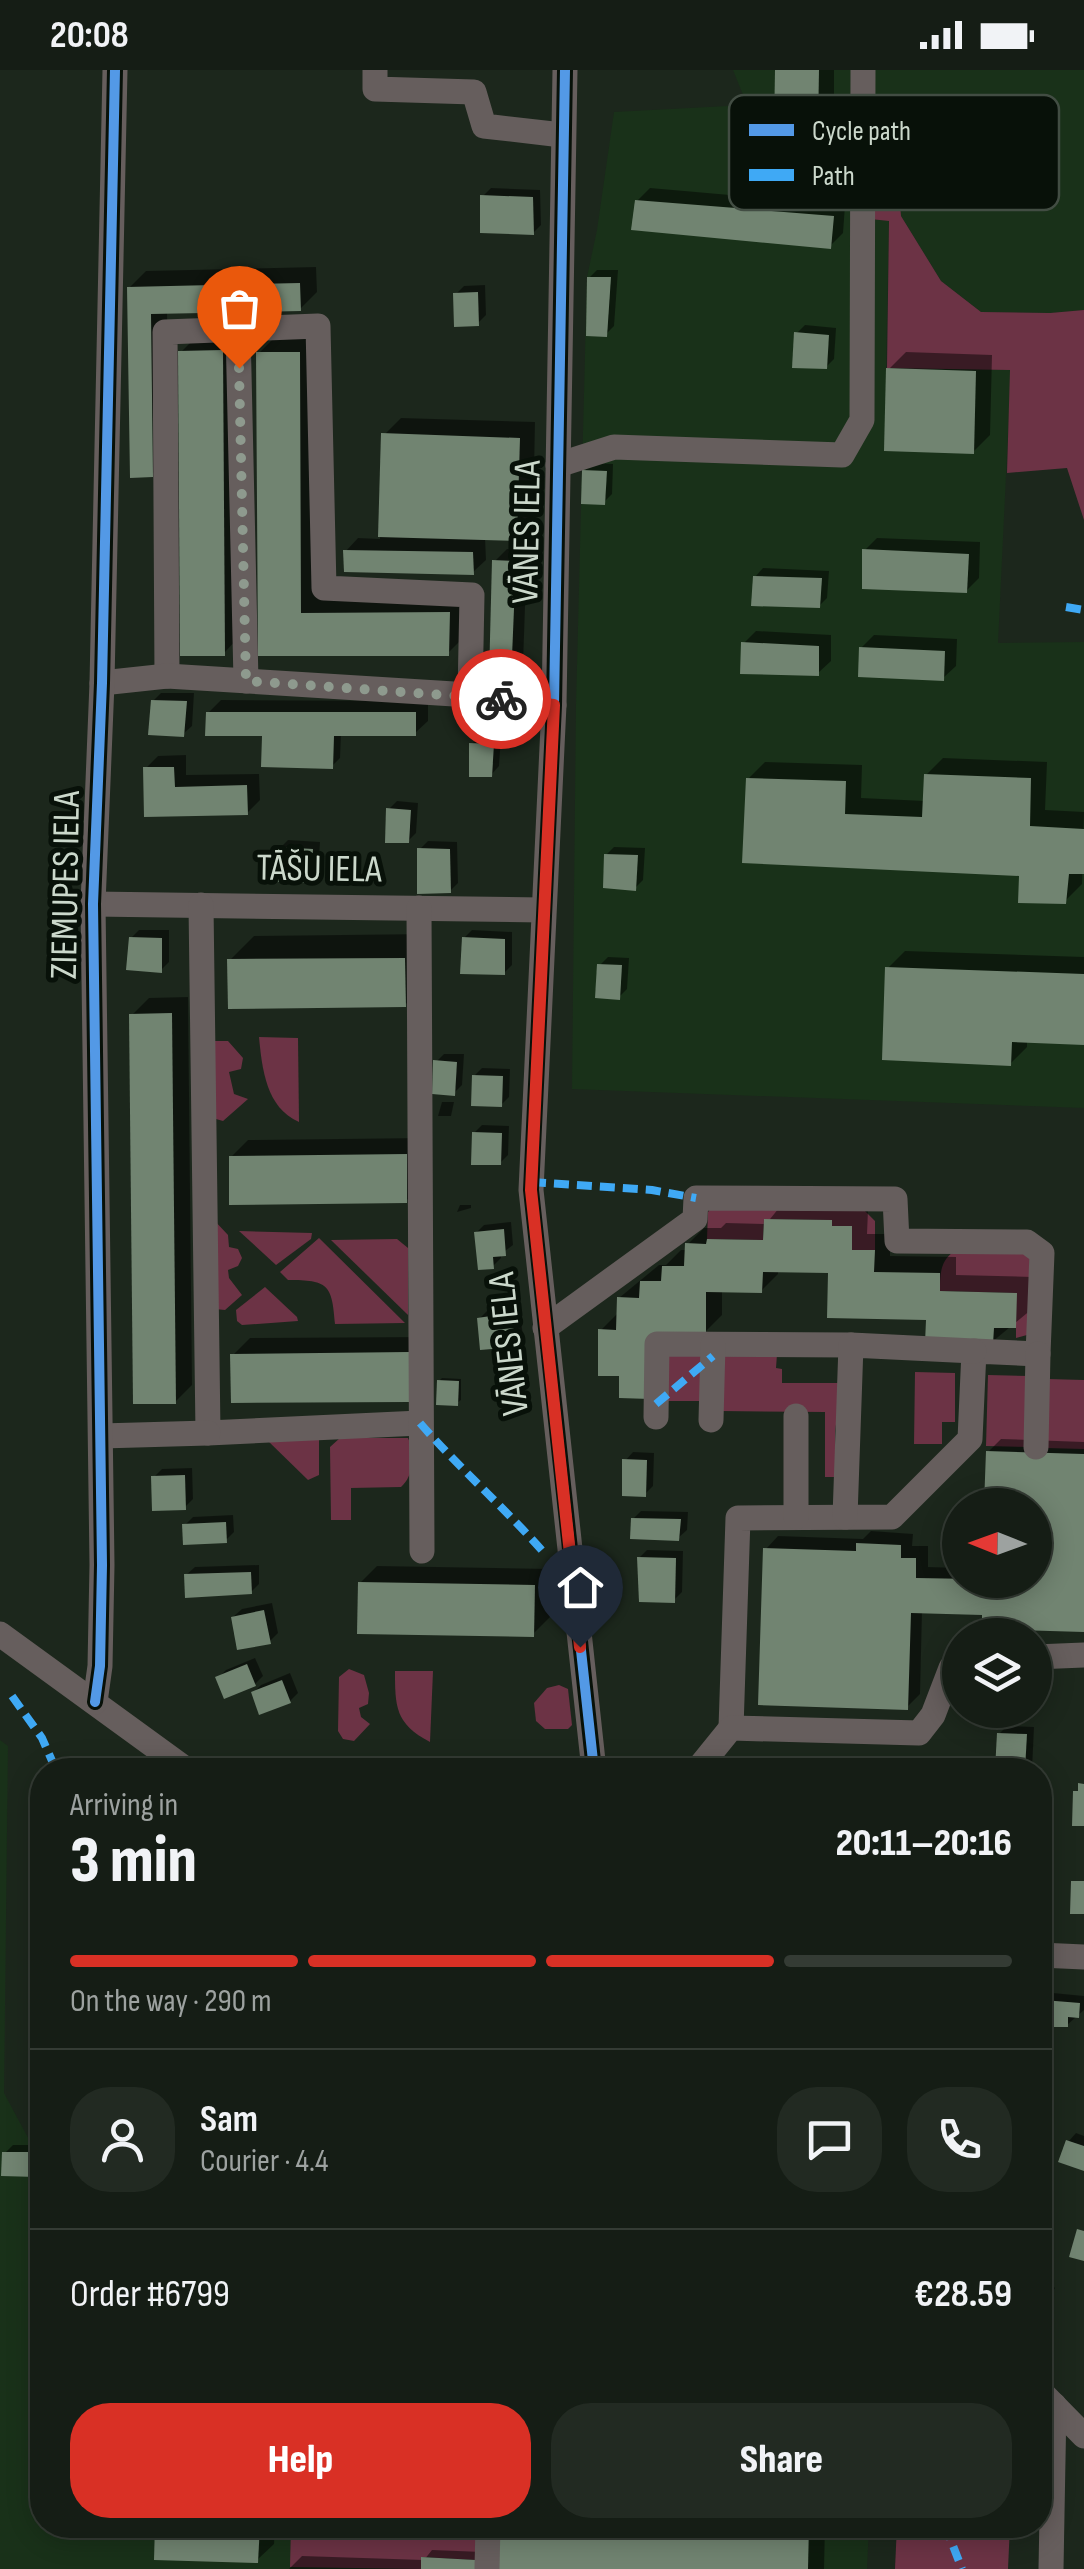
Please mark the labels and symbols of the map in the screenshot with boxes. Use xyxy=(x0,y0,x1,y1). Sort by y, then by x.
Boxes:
legend xyxy=(729,95,1059,210)
text: Cycle path xyxy=(812,115,911,148)
text: Path xyxy=(812,160,855,193)
pin xyxy=(197,266,282,369)
street label: VĀNES IELA xyxy=(503,459,551,604)
courier xyxy=(451,649,551,749)
street label: ZIEMUPES IELA xyxy=(42,790,90,980)
street label: TĀŠU IELA xyxy=(256,845,383,893)
street label: VĀNES IELA xyxy=(479,1269,539,1418)
north arrow xyxy=(942,1488,1052,1598)
pin xyxy=(538,1545,623,1648)

